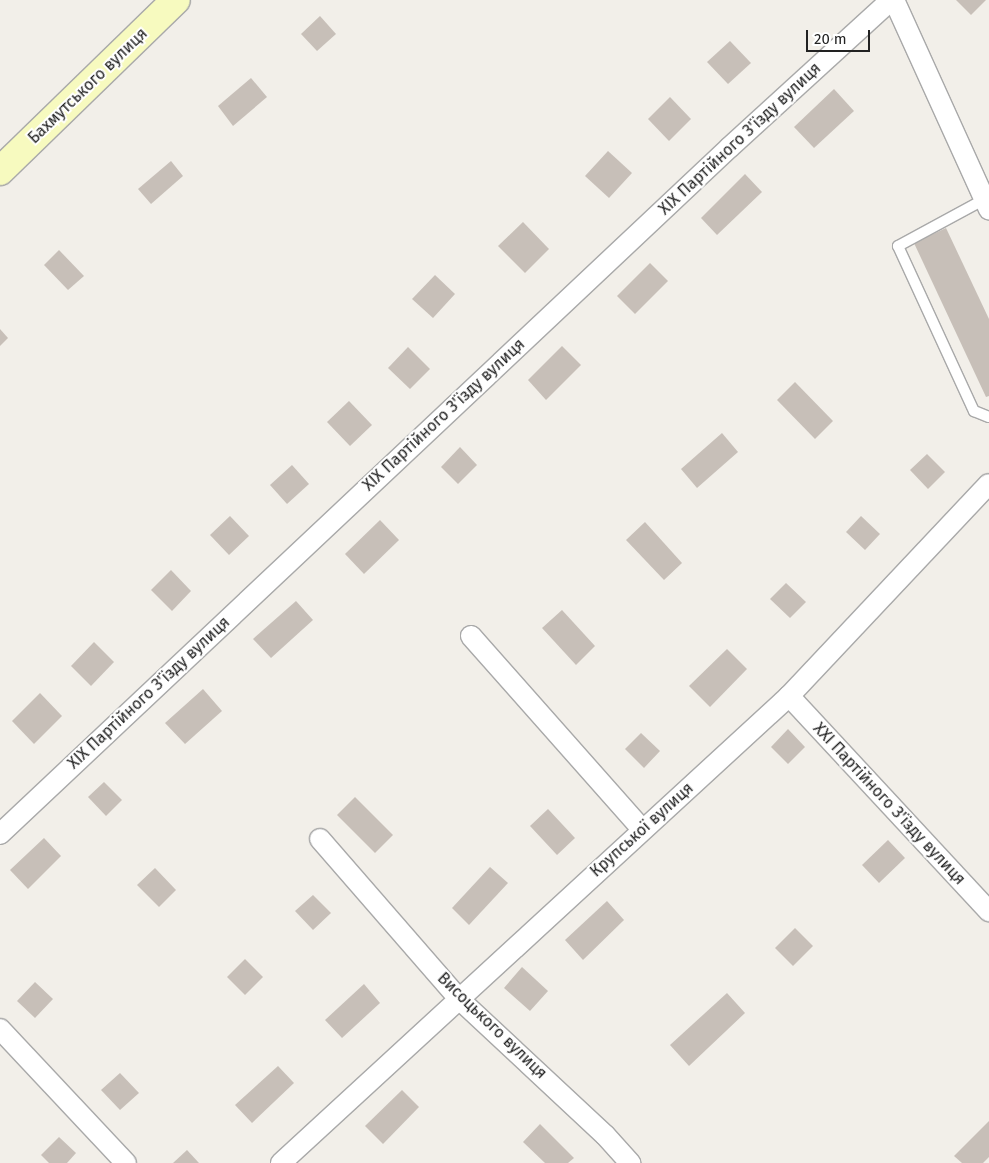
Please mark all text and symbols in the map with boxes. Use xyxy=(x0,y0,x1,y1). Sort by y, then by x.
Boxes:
scale bar xyxy=(809,20,873,52)
street label: Бахмутського вулиця xyxy=(24,24,152,148)
text: 20 m xyxy=(814,30,847,48)
street label: XIX Партійного З'їзду вулиця xyxy=(655,59,825,219)
street label: XIX Партійного З'їзду вулиця xyxy=(359,335,529,495)
street label: XIX Партійного З'їзду вулиця xyxy=(64,613,234,773)
street label: XXI Партійного З'їзду вулиця xyxy=(809,719,969,889)
street label: Крупської вулиця xyxy=(587,779,697,881)
street label: Висоцького вулиця xyxy=(433,969,551,1083)

